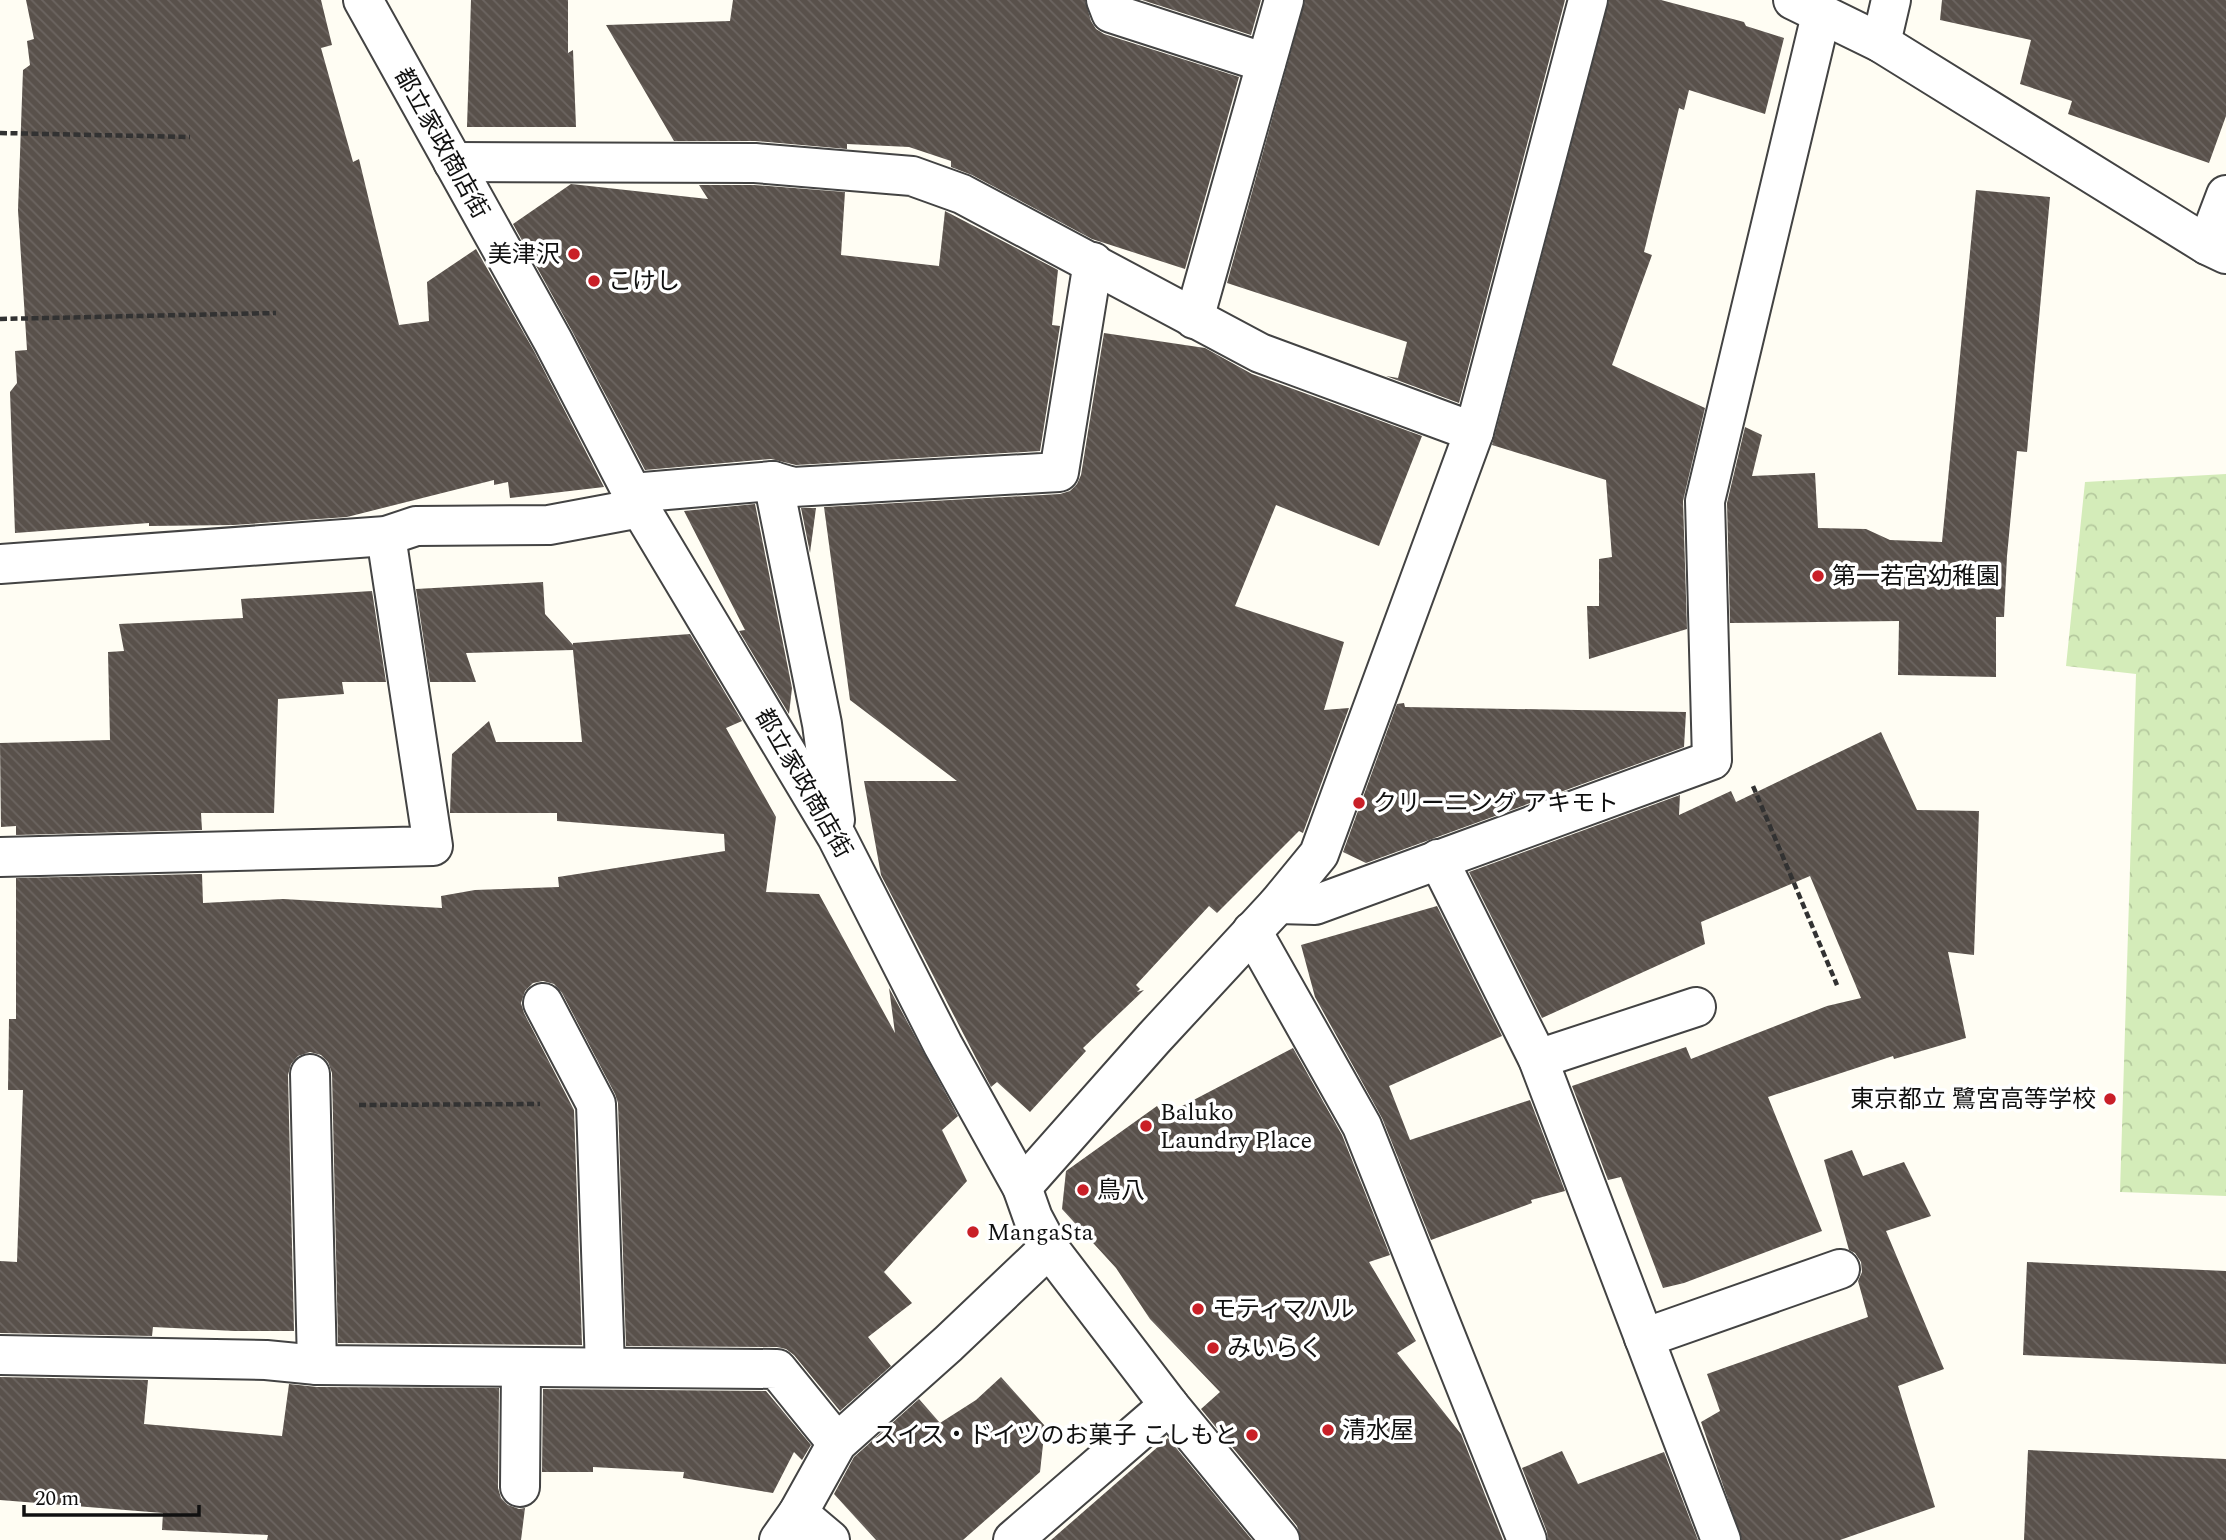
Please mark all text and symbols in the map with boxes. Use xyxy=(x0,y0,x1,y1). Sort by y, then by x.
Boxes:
street label: 都立家政商店街 xyxy=(385,61,498,226)
place label: 美津沢 xyxy=(488,237,560,273)
marker: 美津沢 xyxy=(566,246,582,262)
place label: こけし xyxy=(608,264,680,300)
marker: こけし xyxy=(586,273,602,289)
place label: 第一若宮幼稚園 xyxy=(1832,559,2000,595)
marker: 第一若宮幼稚園 xyxy=(1810,568,1826,584)
street label: 都立家政商店街 xyxy=(746,702,861,865)
place label: クリーニング アキモト xyxy=(1373,786,1619,822)
marker: クリーニング アキモト xyxy=(1351,795,1367,811)
place label: 東京都立 鷺宮高等学校 xyxy=(1850,1082,2096,1118)
marker: 東京都立 鷺宮高等学校 xyxy=(2102,1091,2118,1107)
place label: Baluko Laundry Place xyxy=(1160,1095,1312,1159)
marker: Baluko Laundry Place xyxy=(1138,1118,1154,1134)
place label: 鳥八 xyxy=(1097,1173,1145,1209)
marker: 鳥八 xyxy=(1075,1182,1091,1198)
place label: MangaSta xyxy=(987,1215,1094,1251)
marker: MangaSta xyxy=(965,1224,981,1240)
place label: モティマハル xyxy=(1212,1292,1355,1328)
marker: モティマハル xyxy=(1190,1301,1206,1317)
place label: みいらく xyxy=(1227,1331,1323,1367)
marker: みいらく xyxy=(1205,1340,1221,1356)
place label: 清水屋 xyxy=(1342,1413,1414,1449)
place label: スイス・ドイツのお菓子 こしもと xyxy=(873,1418,1238,1454)
marker: 清水屋 xyxy=(1320,1422,1336,1438)
marker: スイス・ドイツのお菓子 こしもと xyxy=(1244,1427,1260,1443)
scale bar xyxy=(24,1474,200,1518)
text: 20 m xyxy=(35,1483,79,1515)

